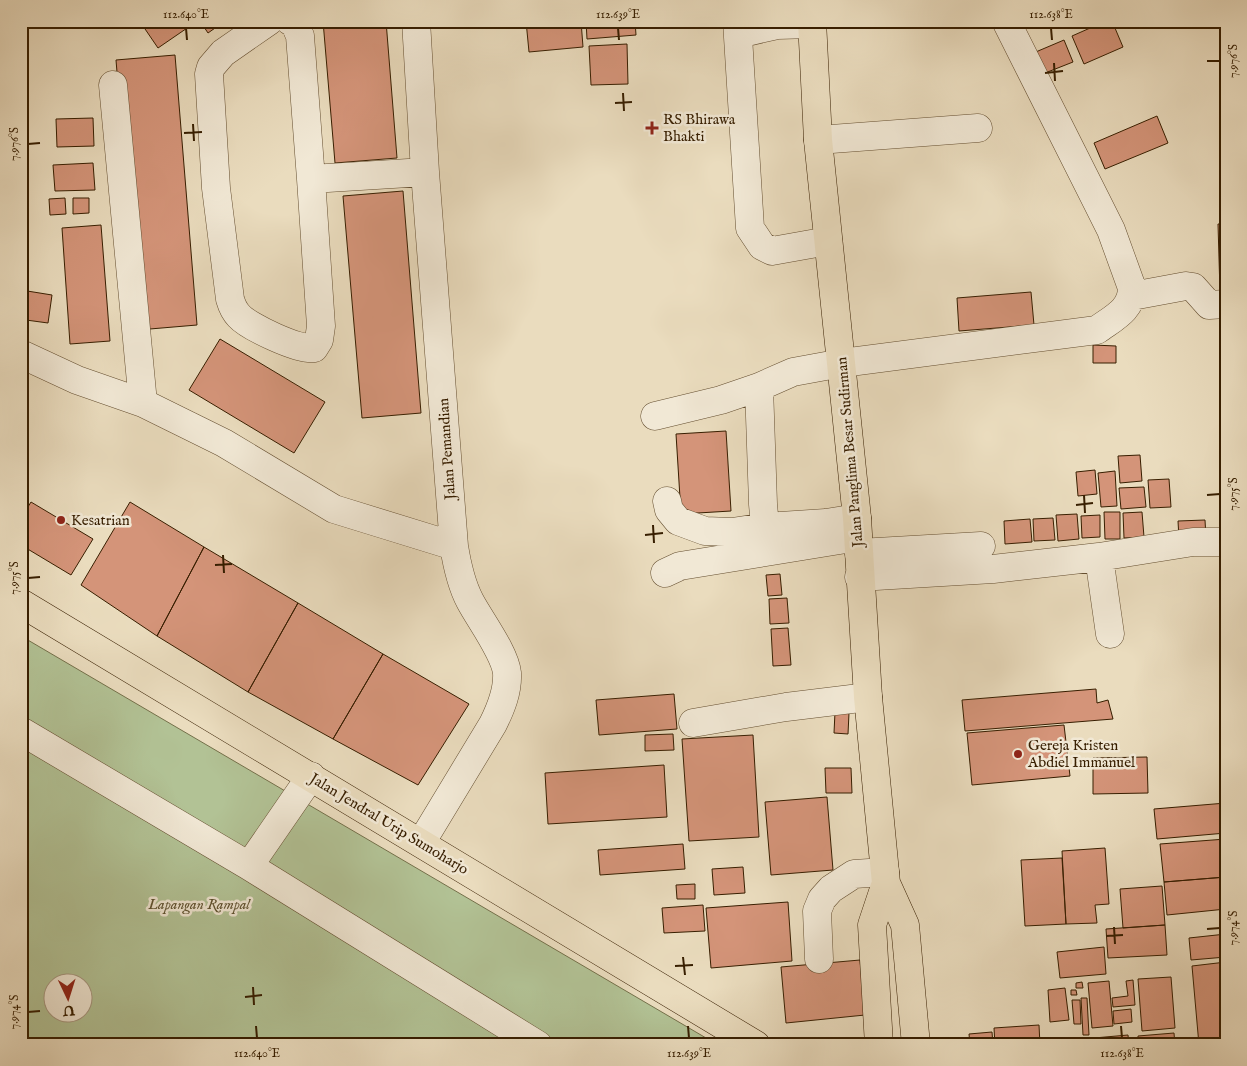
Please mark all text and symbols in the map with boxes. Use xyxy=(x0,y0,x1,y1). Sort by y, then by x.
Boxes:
text: 112.640°E xyxy=(163,7,209,22)
text: 112.639°E xyxy=(596,7,640,22)
text: 112.638°E xyxy=(1029,7,1073,22)
text: 7.976°S xyxy=(1226,44,1241,78)
place label: RS Bhirawa Bhakti xyxy=(663,110,736,146)
marker: RS Bhirawa Bhakti xyxy=(645,121,659,135)
text: 7.976°S xyxy=(7,127,22,161)
street label: Jalan Panglima Besar Sudirman xyxy=(832,356,868,550)
street label: Jalan Pemandian xyxy=(434,397,460,503)
text: 7.975°S xyxy=(1226,477,1241,511)
place label: Kesatrian xyxy=(71,511,130,530)
marker: Kesatrian xyxy=(55,514,67,526)
text: 7.975°S xyxy=(7,561,22,595)
place label: Gereja Kristen Abdiel Immanuel xyxy=(1027,736,1136,772)
marker: Gereja Kristen Abdiel Immanuel xyxy=(1012,748,1024,760)
street label: Jalan Jendral Urip Sumoharjo xyxy=(304,768,472,879)
park label: Lapangan Rampal xyxy=(147,895,251,915)
text: 7.974°S xyxy=(1226,911,1241,945)
north arrow xyxy=(42,974,92,1024)
text: 7.974°S xyxy=(7,995,22,1029)
text: U xyxy=(61,1001,76,1019)
text: 112.640°E xyxy=(234,1046,280,1061)
text: 112.639°E xyxy=(667,1046,711,1061)
text: 112.638°E xyxy=(1100,1046,1144,1061)

